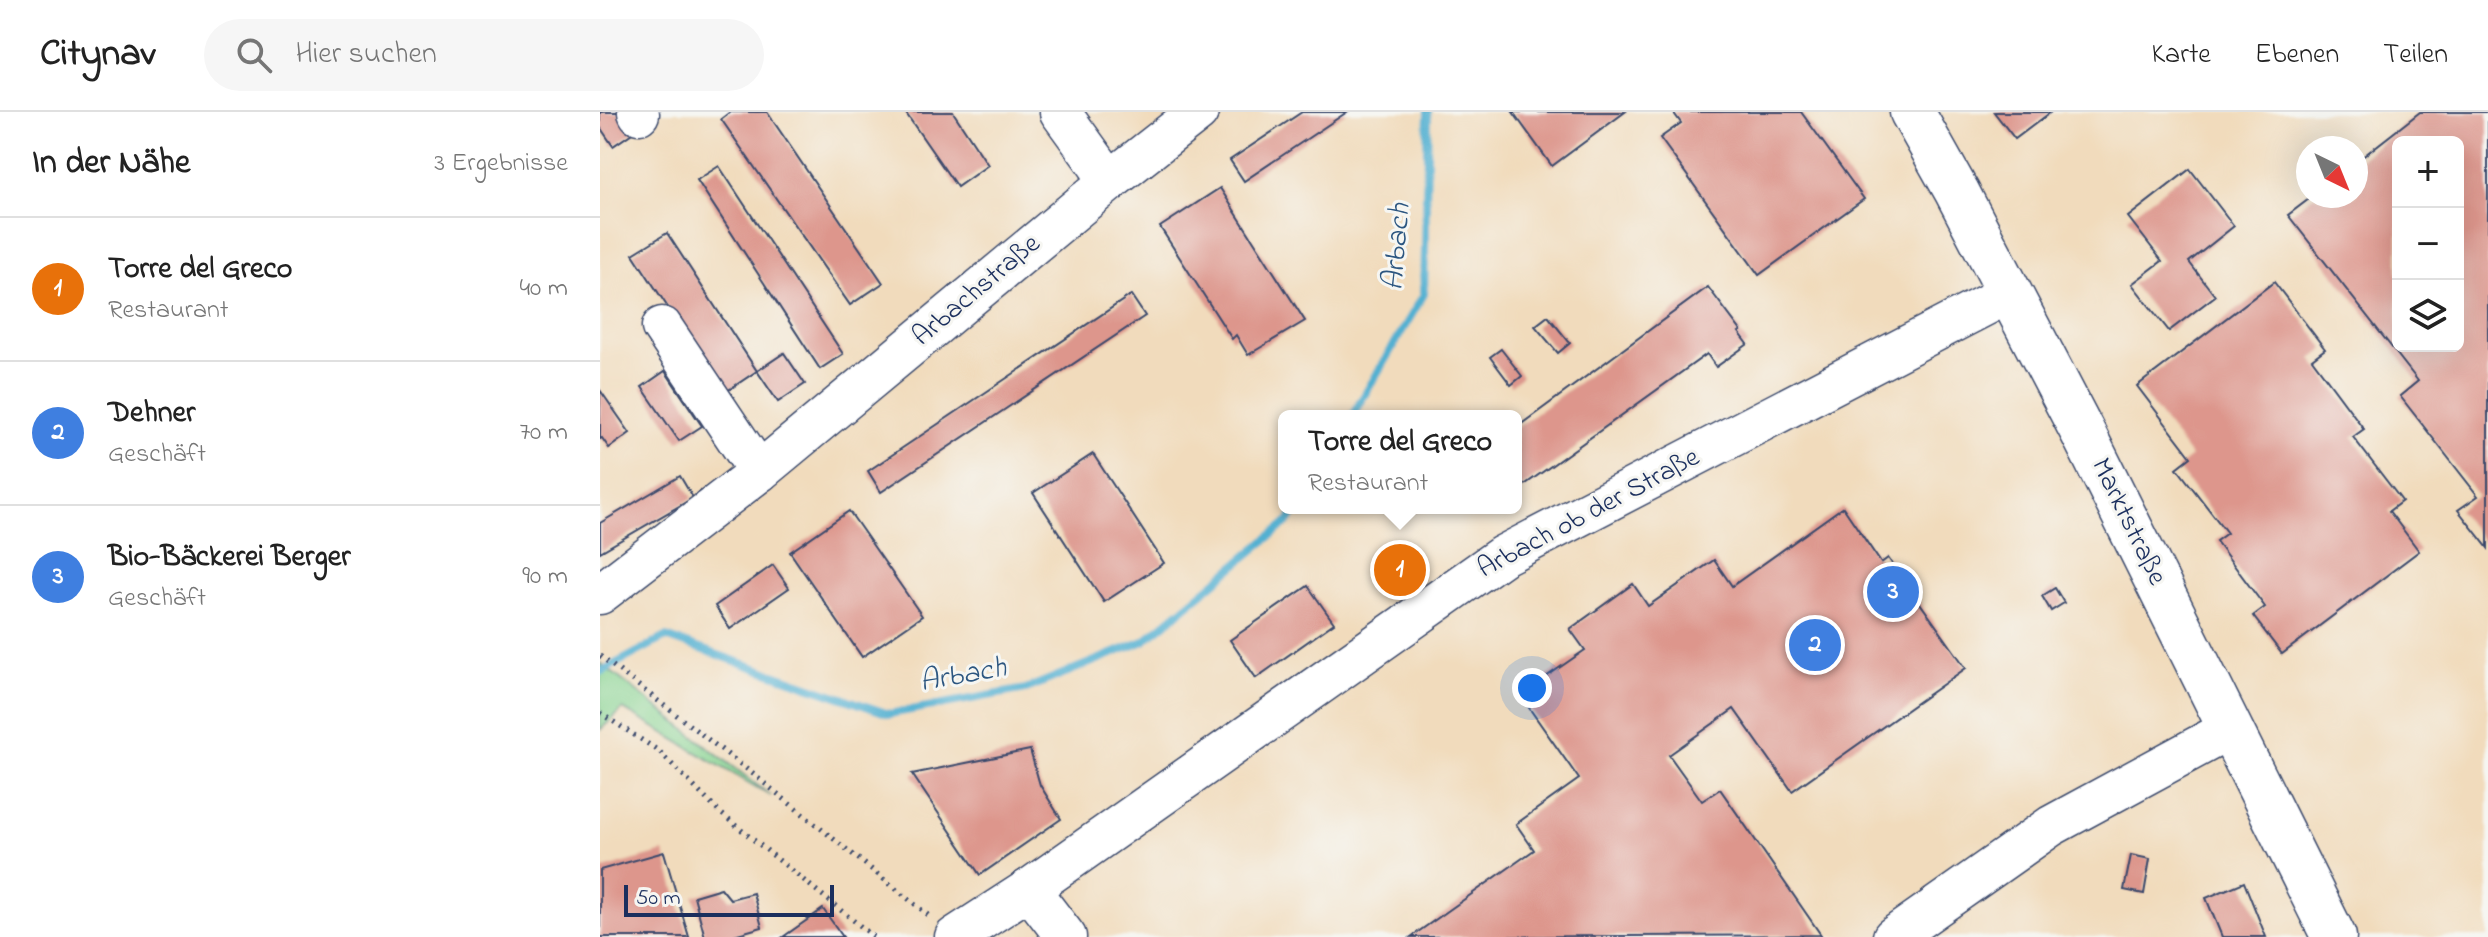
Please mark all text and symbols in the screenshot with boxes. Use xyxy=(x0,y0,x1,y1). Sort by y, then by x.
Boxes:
search box xyxy=(204,19,764,91)
text: Citynav xyxy=(40,27,156,83)
icon: search xyxy=(232,33,276,77)
text: Hier suchen xyxy=(296,33,437,77)
text: Karte xyxy=(2152,35,2211,76)
text: Ebenen xyxy=(2255,35,2339,76)
text: Teilen xyxy=(2383,35,2448,76)
north arrow xyxy=(2296,136,2368,208)
map controls xyxy=(2392,136,2464,352)
button: + xyxy=(2392,136,2464,208)
text: In der Nähe xyxy=(32,139,190,189)
text: 3 Ergebnisse xyxy=(434,145,568,183)
water label: Arbach xyxy=(1372,201,1424,292)
button: − xyxy=(2392,208,2464,280)
street label: Arbachstraße xyxy=(904,225,1050,357)
text: Torre del Greco xyxy=(108,248,292,292)
text: 1 xyxy=(54,270,62,308)
text: 40 m xyxy=(519,270,568,308)
button: layers xyxy=(2392,280,2464,352)
text: Restaurant xyxy=(108,292,228,330)
text: Dehner xyxy=(108,392,195,436)
popup xyxy=(1278,410,1522,514)
text: 2 xyxy=(52,414,64,452)
text: 70 m xyxy=(519,414,568,452)
text: Torre del Greco xyxy=(1308,421,1492,465)
text: Geschäft xyxy=(108,436,206,474)
street label: Arbach ob der Straße xyxy=(1471,438,1708,590)
street label: Marktstraße xyxy=(2080,451,2177,593)
text: Restaurant xyxy=(1308,465,1428,503)
text: Bio-Bäckerei Berger xyxy=(108,536,351,580)
pin: 1 xyxy=(1374,540,1426,600)
text: 3 xyxy=(53,558,63,596)
text: 90 m xyxy=(522,558,568,596)
pin: 3 xyxy=(1867,562,1919,622)
text: Geschäft xyxy=(108,580,206,618)
pin: 2 xyxy=(1789,615,1841,675)
water label: Arbach xyxy=(916,647,1011,705)
your location xyxy=(1512,668,1552,708)
scale bar xyxy=(624,881,834,917)
text: 50 m xyxy=(636,883,681,915)

